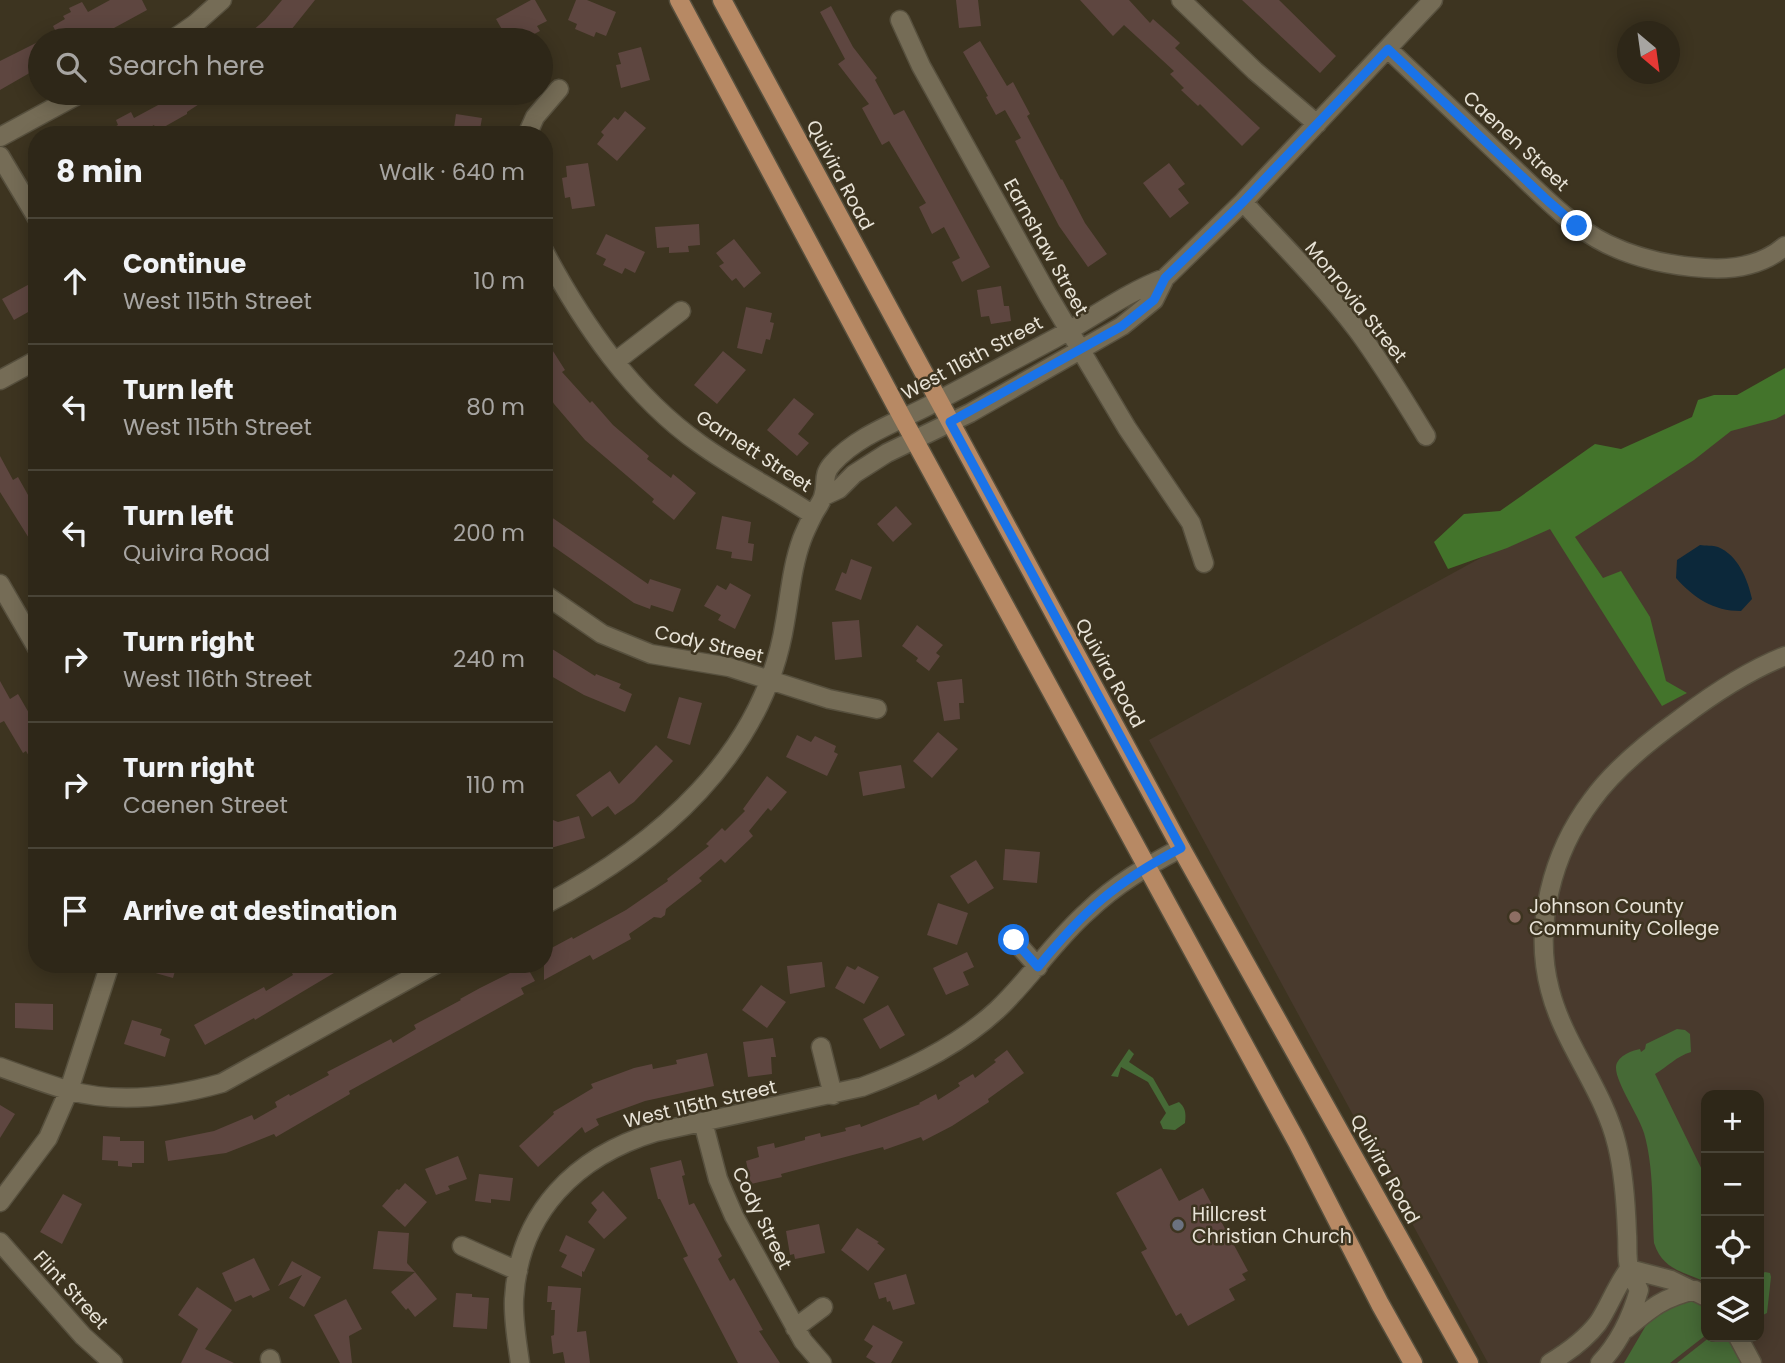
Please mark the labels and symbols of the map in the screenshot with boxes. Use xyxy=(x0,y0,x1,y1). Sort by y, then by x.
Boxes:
north arrow xyxy=(1617,21,1680,84)
street label: Caenen Street xyxy=(1457,85,1575,197)
street label: Quivira Road xyxy=(800,115,880,235)
street label: Earnshaw Street xyxy=(997,174,1095,321)
route end xyxy=(1561,210,1592,241)
street label: Monrovia Street xyxy=(1299,236,1413,368)
street label: West 116th Street xyxy=(897,309,1047,407)
street label: Garnett Street xyxy=(691,403,817,499)
street label: Quivira Road xyxy=(1069,613,1151,733)
street label: Cody Street xyxy=(652,618,766,670)
place label: Johnson County Community College xyxy=(1529,893,1719,942)
marker: Johnson County Community College xyxy=(1507,909,1523,925)
route start xyxy=(998,924,1029,955)
street label: West 115th Street xyxy=(621,1073,779,1135)
street label: Quivira Road xyxy=(1344,1109,1426,1229)
street label: Cody Street xyxy=(726,1162,799,1274)
place label: Hillcrest Christian Church xyxy=(1192,1201,1352,1250)
marker: Hillcrest Christian Church xyxy=(1170,1217,1186,1233)
street label: Flint Street xyxy=(27,1245,115,1335)

